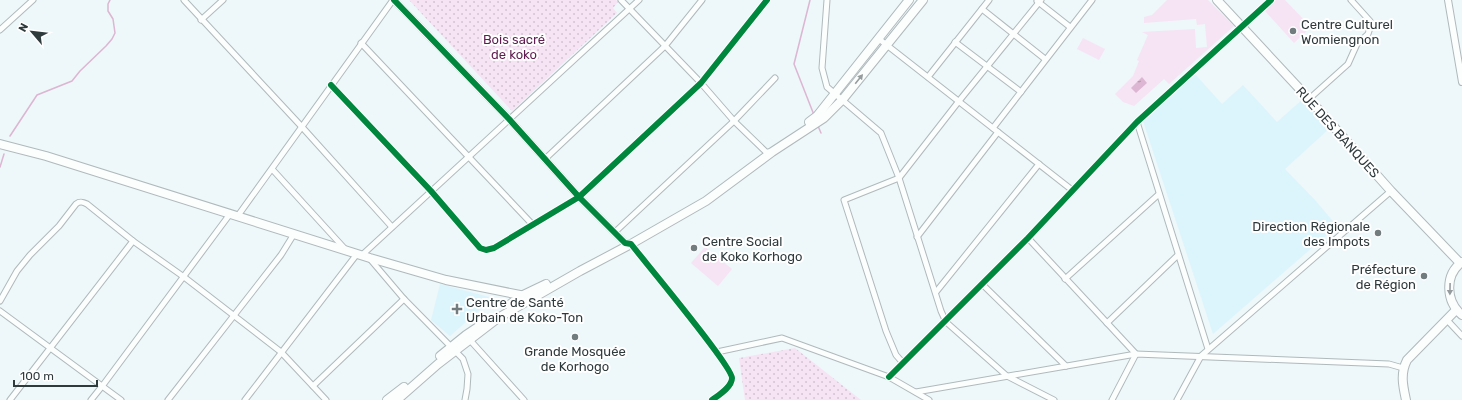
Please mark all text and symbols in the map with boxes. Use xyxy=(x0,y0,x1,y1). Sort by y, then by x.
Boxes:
north arrow xyxy=(12,12,52,52)
place label: Centre Culturel Womiengnon xyxy=(1301,17,1393,48)
text: N xyxy=(16,21,31,34)
marker: Centre Culturel Womiengnon xyxy=(1288,26,1298,36)
park label: Bois sacré de koko xyxy=(483,32,545,62)
one-way arrow xyxy=(855,73,864,84)
street label: RUE DES BANQUES xyxy=(1293,84,1382,181)
place label: Direction Régionale des Impots xyxy=(1252,219,1370,249)
marker: Direction Régionale des Impots xyxy=(1373,228,1383,238)
place label: Centre Social de Koko Korhogo xyxy=(702,234,803,265)
marker: Centre Social de Koko Korhogo xyxy=(689,243,699,253)
place label: Préfecture de Région xyxy=(1351,262,1416,293)
marker: Préfecture de Région xyxy=(1419,271,1429,281)
one-way arrow xyxy=(1447,283,1453,296)
place label: Centre de Santé Urbain de Koko-Ton xyxy=(466,295,583,325)
marker: Centre de Santé Urbain de Koko-Ton xyxy=(451,303,463,315)
marker: Grande Mosquée de Korhogo xyxy=(570,332,580,342)
place label: Grande Mosquée de Korhogo xyxy=(524,344,626,375)
scale bar xyxy=(14,362,97,388)
text: 100 m xyxy=(20,369,54,383)

